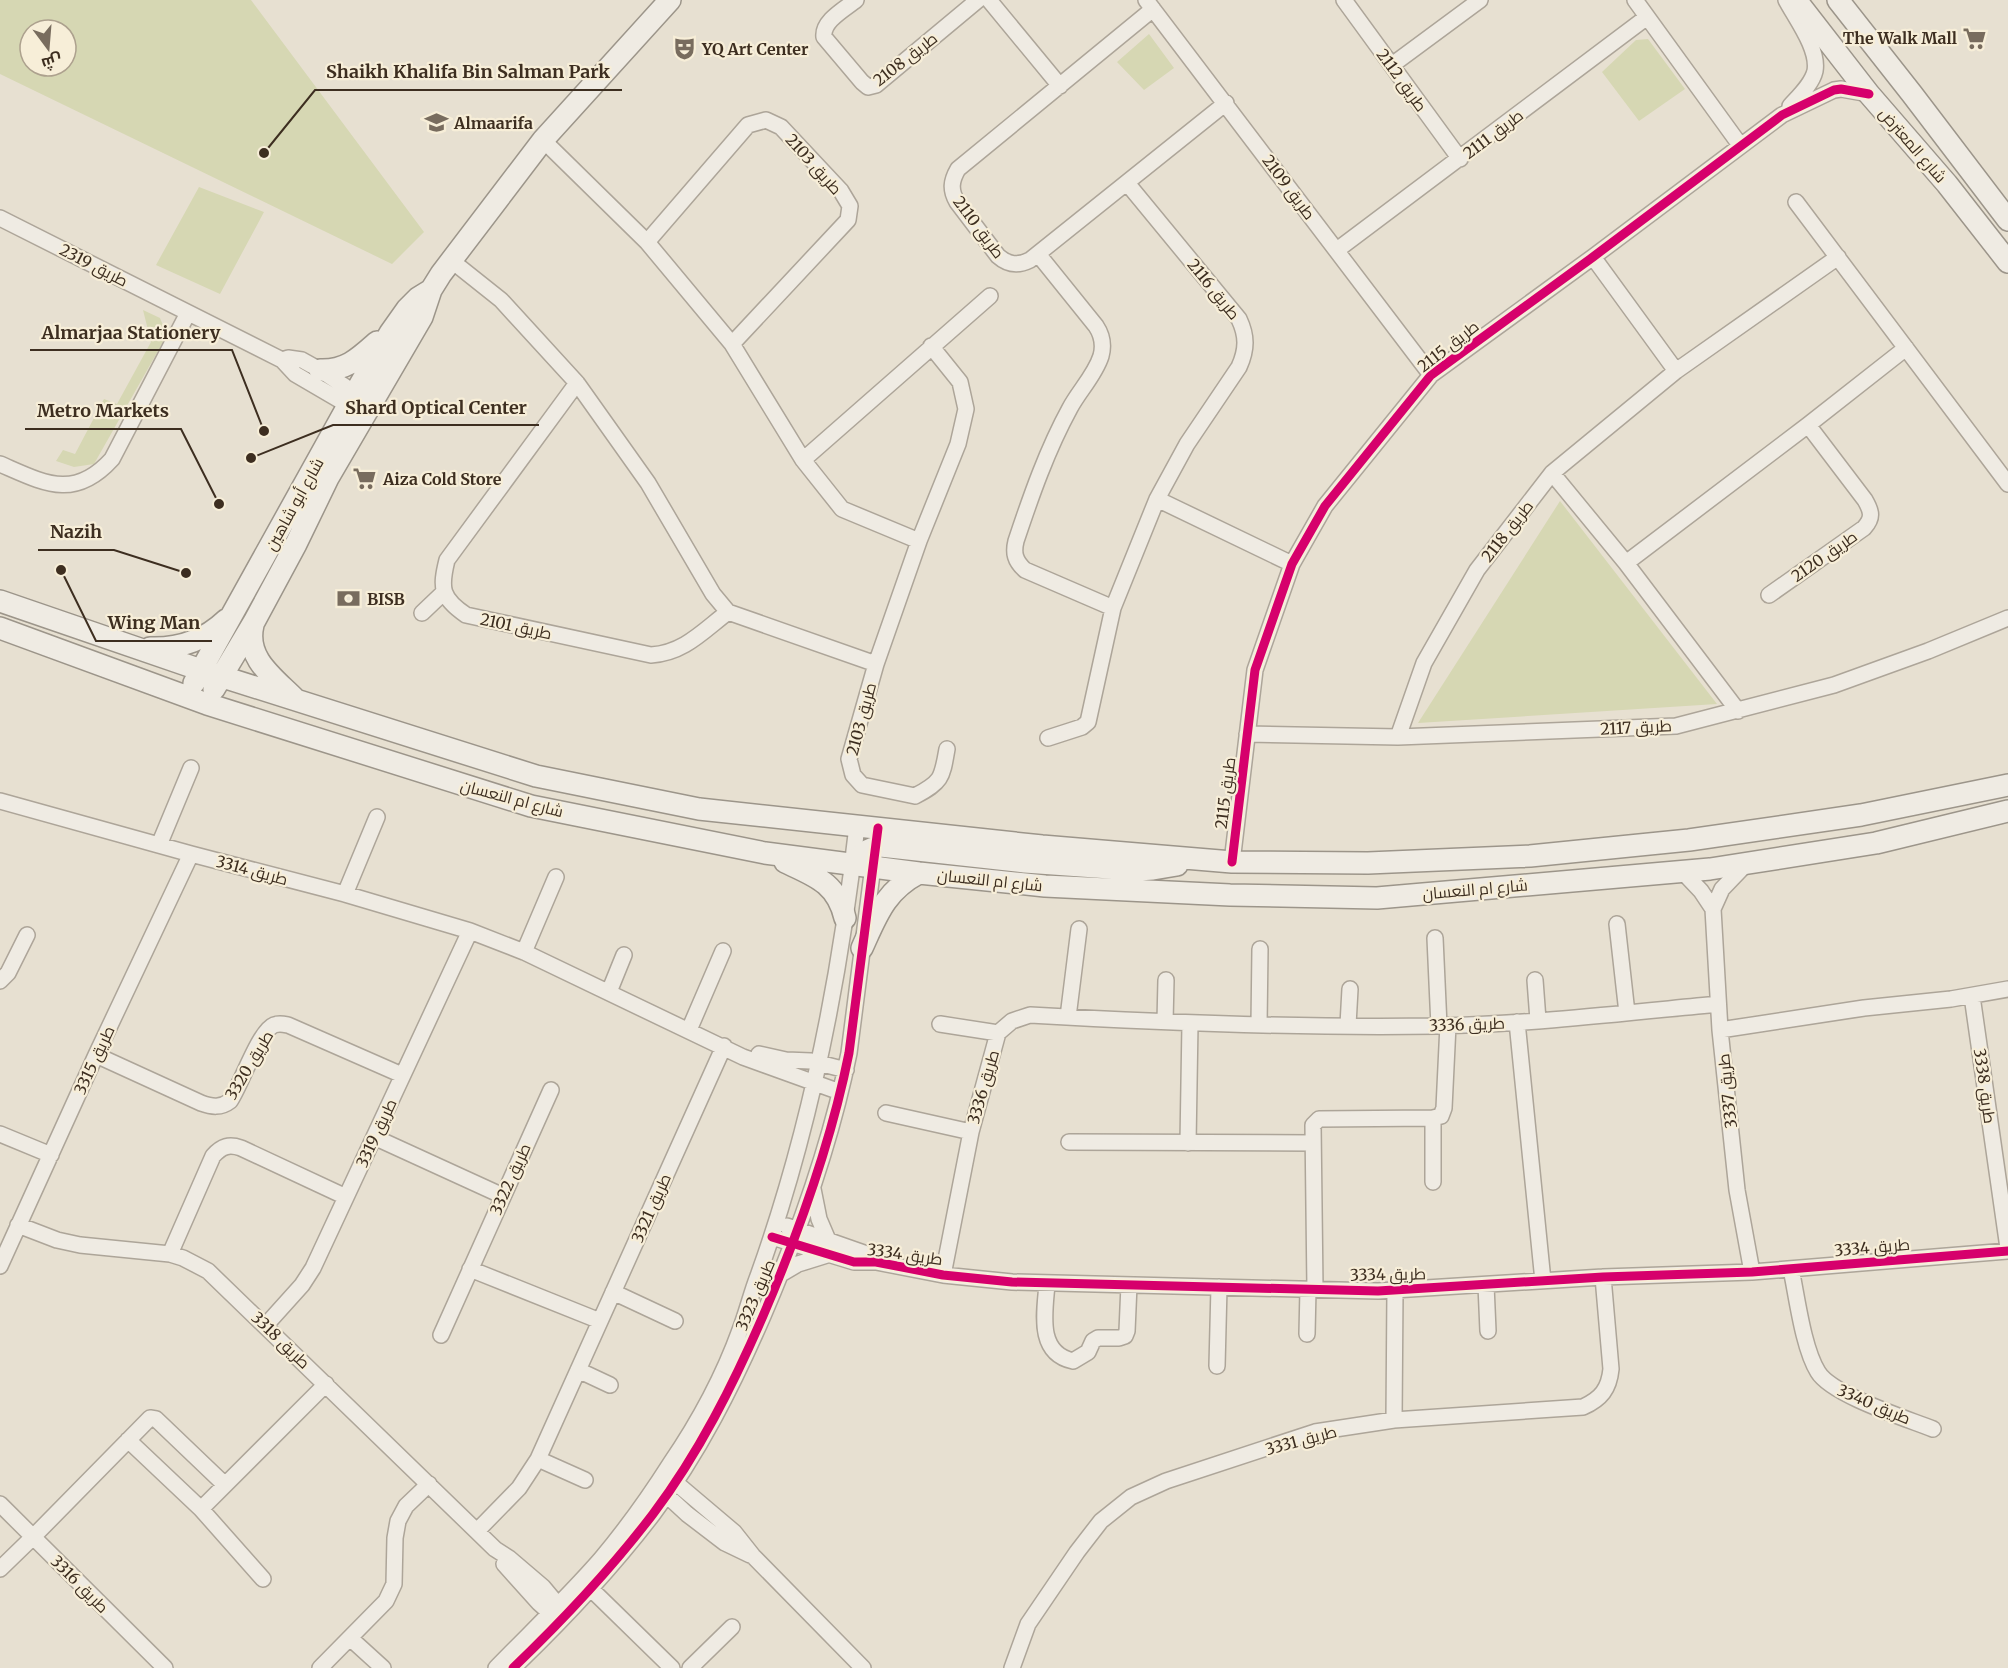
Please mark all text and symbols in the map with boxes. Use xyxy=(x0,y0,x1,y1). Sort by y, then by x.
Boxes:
north arrow xyxy=(18,18,78,78)
supermarket icon: The Walk Mall xyxy=(1962,25,1988,51)
street label: طريق 2108 xyxy=(869,28,942,91)
place label: The Walk Mall xyxy=(1843,28,1957,48)
theatre icon: YQ Art Center xyxy=(671,36,697,62)
place label: YQ Art Center xyxy=(701,39,809,59)
street label: طريق 2112 xyxy=(1372,45,1431,116)
text: ش xyxy=(40,50,65,75)
callout: Shaikh Khalifa Bin Salman Park xyxy=(315,54,622,90)
text: Shaikh Khalifa Bin Salman Park xyxy=(326,60,610,83)
street label: شارع المعترض xyxy=(1873,103,1951,188)
street label: طريق 2111 xyxy=(1459,105,1528,164)
school or university icon: Almaarifa xyxy=(423,110,449,136)
place label: Almaarifa xyxy=(453,113,533,133)
street label: طريق 2103 xyxy=(781,130,846,199)
street label: طريق 2109 xyxy=(1257,151,1320,224)
street label: طريق 2110 xyxy=(948,192,1009,263)
street label: طريق 2319 xyxy=(56,239,131,292)
street label: طريق 2116 xyxy=(1183,255,1245,324)
callout: Almarjaa Stationery xyxy=(30,314,232,350)
street label: طريق 2115 xyxy=(1413,316,1483,377)
text: Almarjaa Stationery xyxy=(41,321,221,344)
callout: Shard Optical Center xyxy=(333,389,539,425)
callout: Metro Markets xyxy=(25,393,181,429)
text: Shard Optical Center xyxy=(345,396,527,419)
text: Metro Markets xyxy=(37,399,169,422)
street label: شارع أبو شاهين xyxy=(260,454,329,555)
supermarket icon: Aiza Cold Store xyxy=(352,466,378,492)
place label: Aiza Cold Store xyxy=(382,469,502,489)
street label: طريق 2118 xyxy=(1477,496,1538,566)
callout: Nazih xyxy=(38,514,114,550)
text: Nazih xyxy=(50,520,102,543)
street label: طريق 2120 xyxy=(1787,526,1861,587)
bank icon: BISB xyxy=(336,586,362,612)
place label: BISB xyxy=(367,589,405,609)
callout: Wing Man xyxy=(96,605,212,641)
street label: طريق 2101 xyxy=(478,609,554,644)
text: Wing Man xyxy=(107,611,200,634)
street label: طريق 2103 xyxy=(842,680,881,758)
street label: طريق 2117 xyxy=(1600,715,1672,740)
street label: طريق 2115 xyxy=(1211,756,1240,830)
street label: شارع ام النعسان xyxy=(458,775,566,823)
street label: طريق 3314 xyxy=(214,851,290,890)
street label: شارع ام النعسان xyxy=(936,865,1044,897)
street label: شارع ام النعسان xyxy=(1422,874,1529,906)
street label: طريق 3336 xyxy=(1429,1013,1505,1036)
street label: طريق 3315 xyxy=(69,1023,119,1098)
street label: طريق 3320 xyxy=(221,1027,278,1104)
street label: طريق 3338 xyxy=(1969,1047,2000,1125)
street label: طريق 3336 xyxy=(963,1048,1004,1126)
street label: طريق 3337 xyxy=(1713,1053,1742,1129)
street label: طريق 3319 xyxy=(351,1096,401,1171)
street label: طريق 3322 xyxy=(485,1140,536,1218)
street label: طريق 3321 xyxy=(627,1170,676,1246)
street label: طريق 3334 xyxy=(1833,1234,1911,1261)
street label: طريق 3334 xyxy=(866,1239,944,1270)
street label: طريق 3323 xyxy=(731,1256,780,1334)
street label: طريق 3334 xyxy=(1350,1263,1426,1286)
street label: طريق 3318 xyxy=(247,1307,314,1373)
street label: طريق 3340 xyxy=(1834,1380,1914,1429)
street label: طريق 3331 xyxy=(1263,1421,1339,1460)
street label: طريق 3316 xyxy=(46,1551,113,1618)

